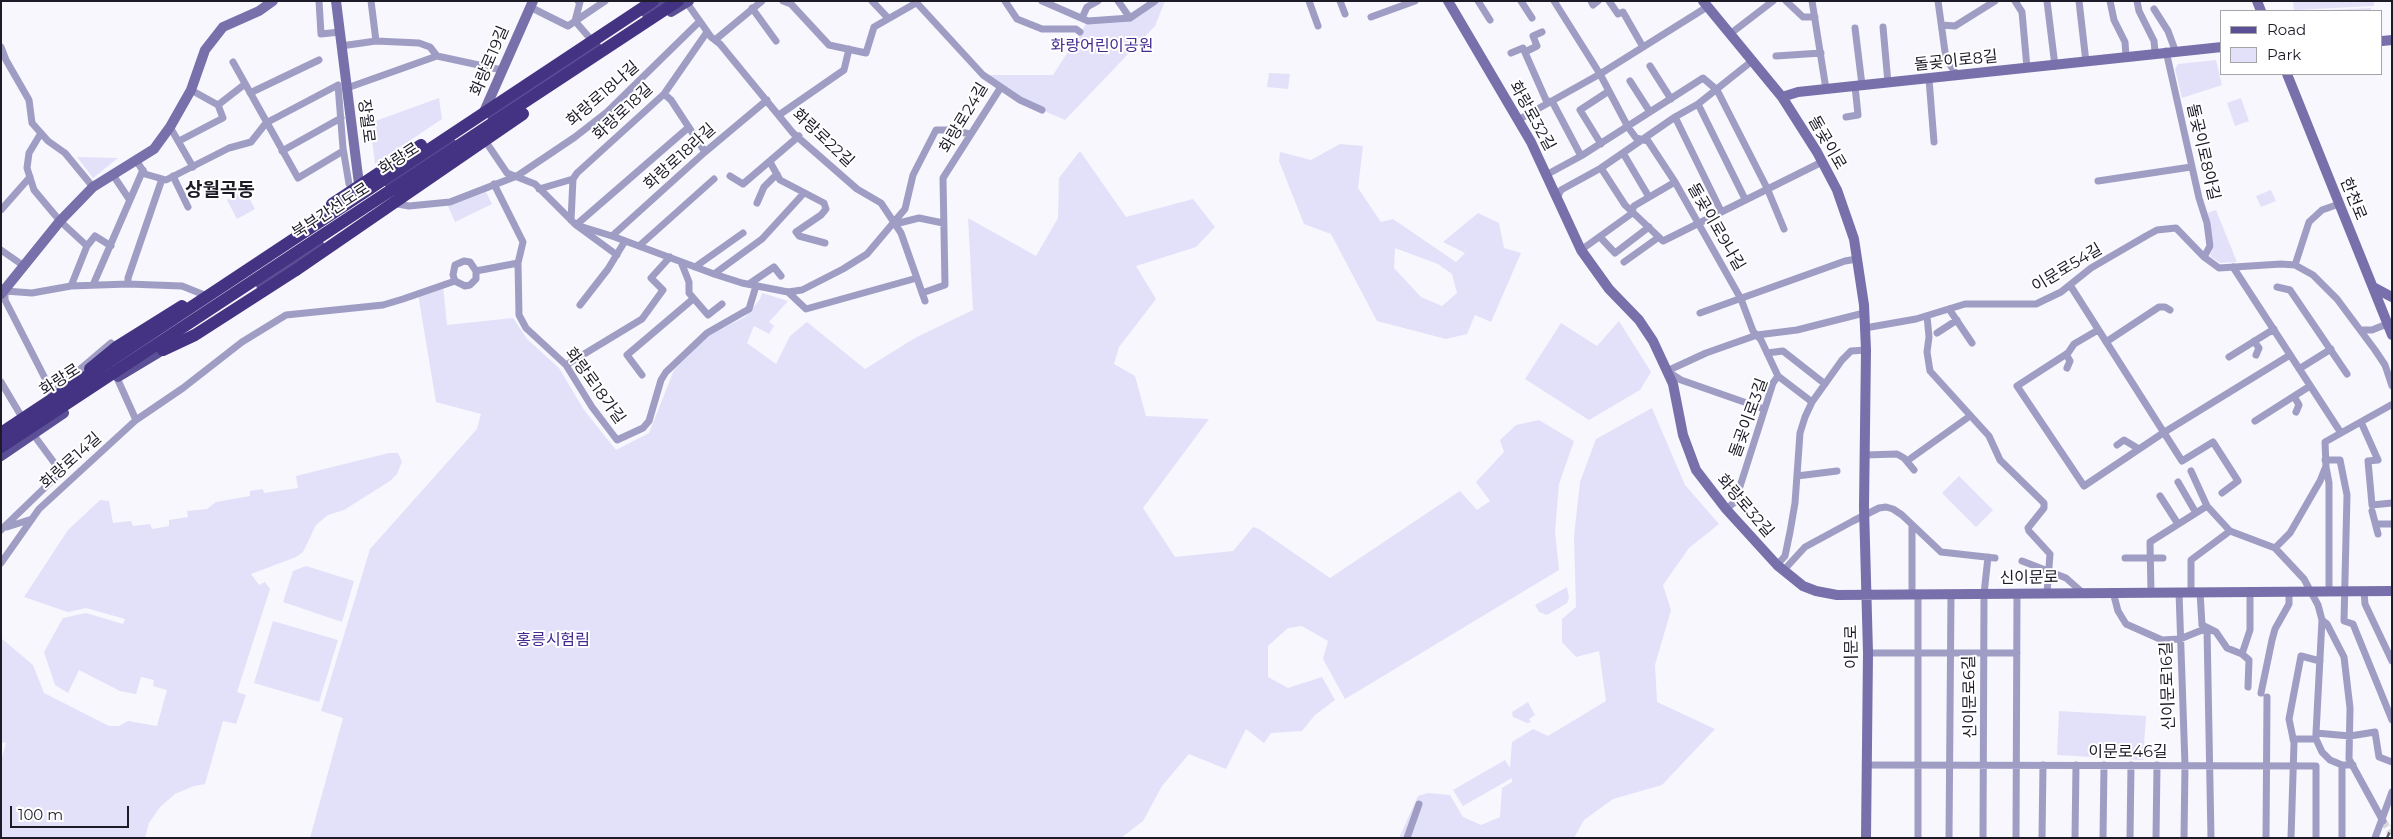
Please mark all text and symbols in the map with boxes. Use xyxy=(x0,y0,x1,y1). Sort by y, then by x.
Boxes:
legend xyxy=(2220,10,2383,75)
text: Road xyxy=(2267,20,2306,39)
street label: 화랑로19길 xyxy=(467,23,513,99)
park label: 화랑어린이공원 xyxy=(1050,36,1154,56)
text: Park xyxy=(2267,45,2301,64)
street label: 돌곶이로8길 xyxy=(1913,47,1999,75)
street label: 화랑로18나길 xyxy=(563,57,643,131)
street label: 화랑로32길 xyxy=(1505,78,1559,154)
street label: 화랑로18길 xyxy=(589,79,657,145)
street label: 화랑로24길 xyxy=(936,80,992,156)
street label: 장월로 xyxy=(354,98,378,144)
street label: 돌곶이로8아길 xyxy=(2183,102,2223,202)
street label: 화랑로22길 xyxy=(788,105,858,171)
street label: 돌곶이로 xyxy=(1804,113,1850,173)
street label: 화랑로18라길 xyxy=(640,120,720,194)
street label: 화랑로 xyxy=(375,139,423,179)
street label: 한천로 xyxy=(2336,175,2370,223)
district label: 상월곡동 xyxy=(185,179,255,201)
street label: 북부간선도로 xyxy=(289,179,373,243)
street label: 돌곶이로9나길 xyxy=(1683,180,1749,274)
street label: 이문로54길 xyxy=(2028,240,2106,296)
street label: 화랑로18가길 xyxy=(561,344,629,428)
street label: 화랑로 xyxy=(36,360,84,400)
street label: 돌곶이로3길 xyxy=(1726,376,1772,460)
street label: 화랑로14길 xyxy=(37,429,105,493)
street label: 화랑로32길 xyxy=(1713,471,1777,541)
street label: 신이문로 xyxy=(1999,568,2059,588)
street label: 이문로 xyxy=(1842,625,1862,669)
park label: 홍릉시험림 xyxy=(516,630,590,650)
street label: 신이문로16길 xyxy=(2157,641,2179,731)
street label: 신이문로6길 xyxy=(1960,655,1980,739)
street label: 이문로46길 xyxy=(2088,742,2168,762)
scale bar xyxy=(12,796,131,828)
text: 100 m xyxy=(18,805,63,824)

